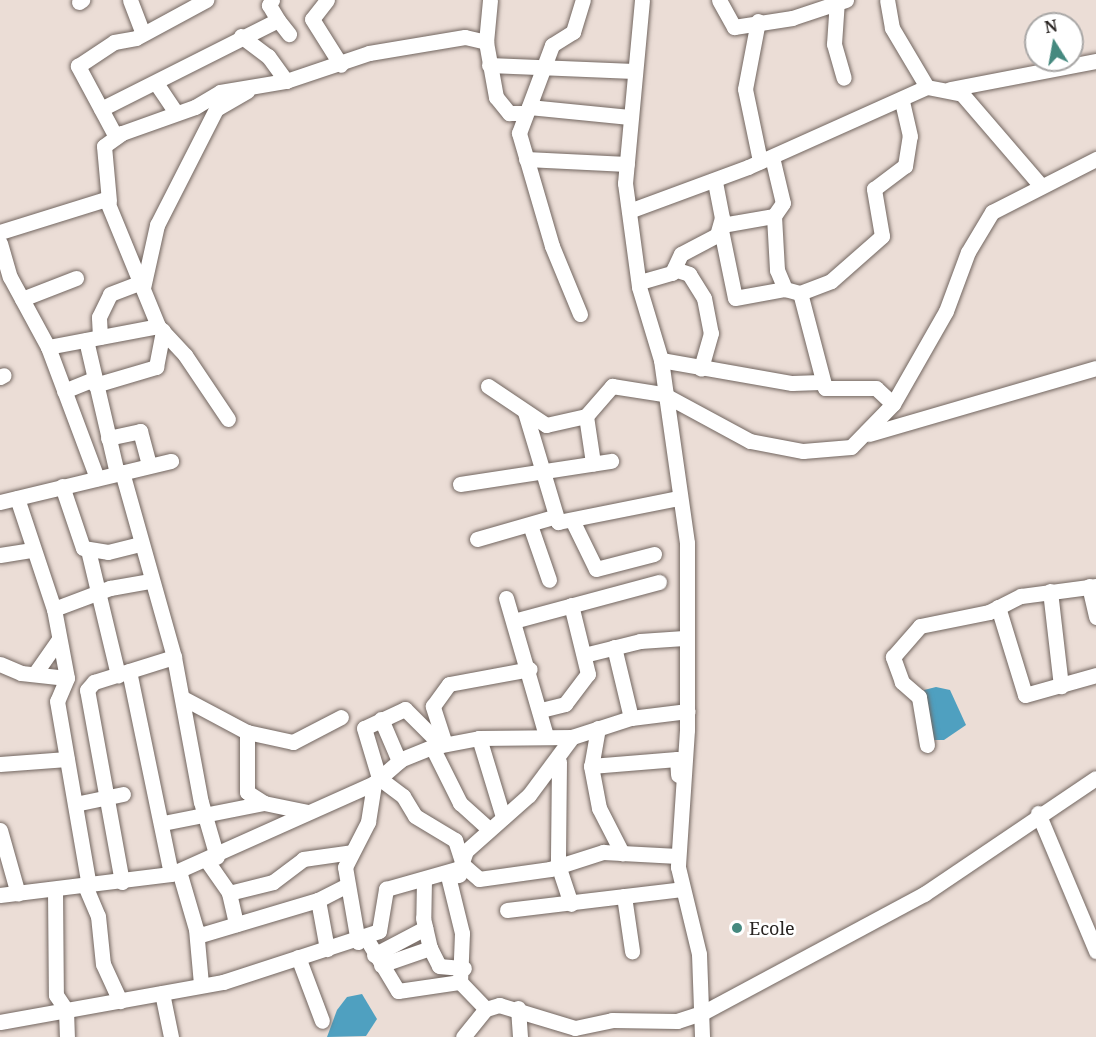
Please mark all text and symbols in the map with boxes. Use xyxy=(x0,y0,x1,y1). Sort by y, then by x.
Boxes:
north arrow xyxy=(1024,12,1084,72)
text: N xyxy=(1043,14,1059,38)
place label: Ecole xyxy=(749,917,795,939)
marker: Ecole xyxy=(730,921,744,935)

